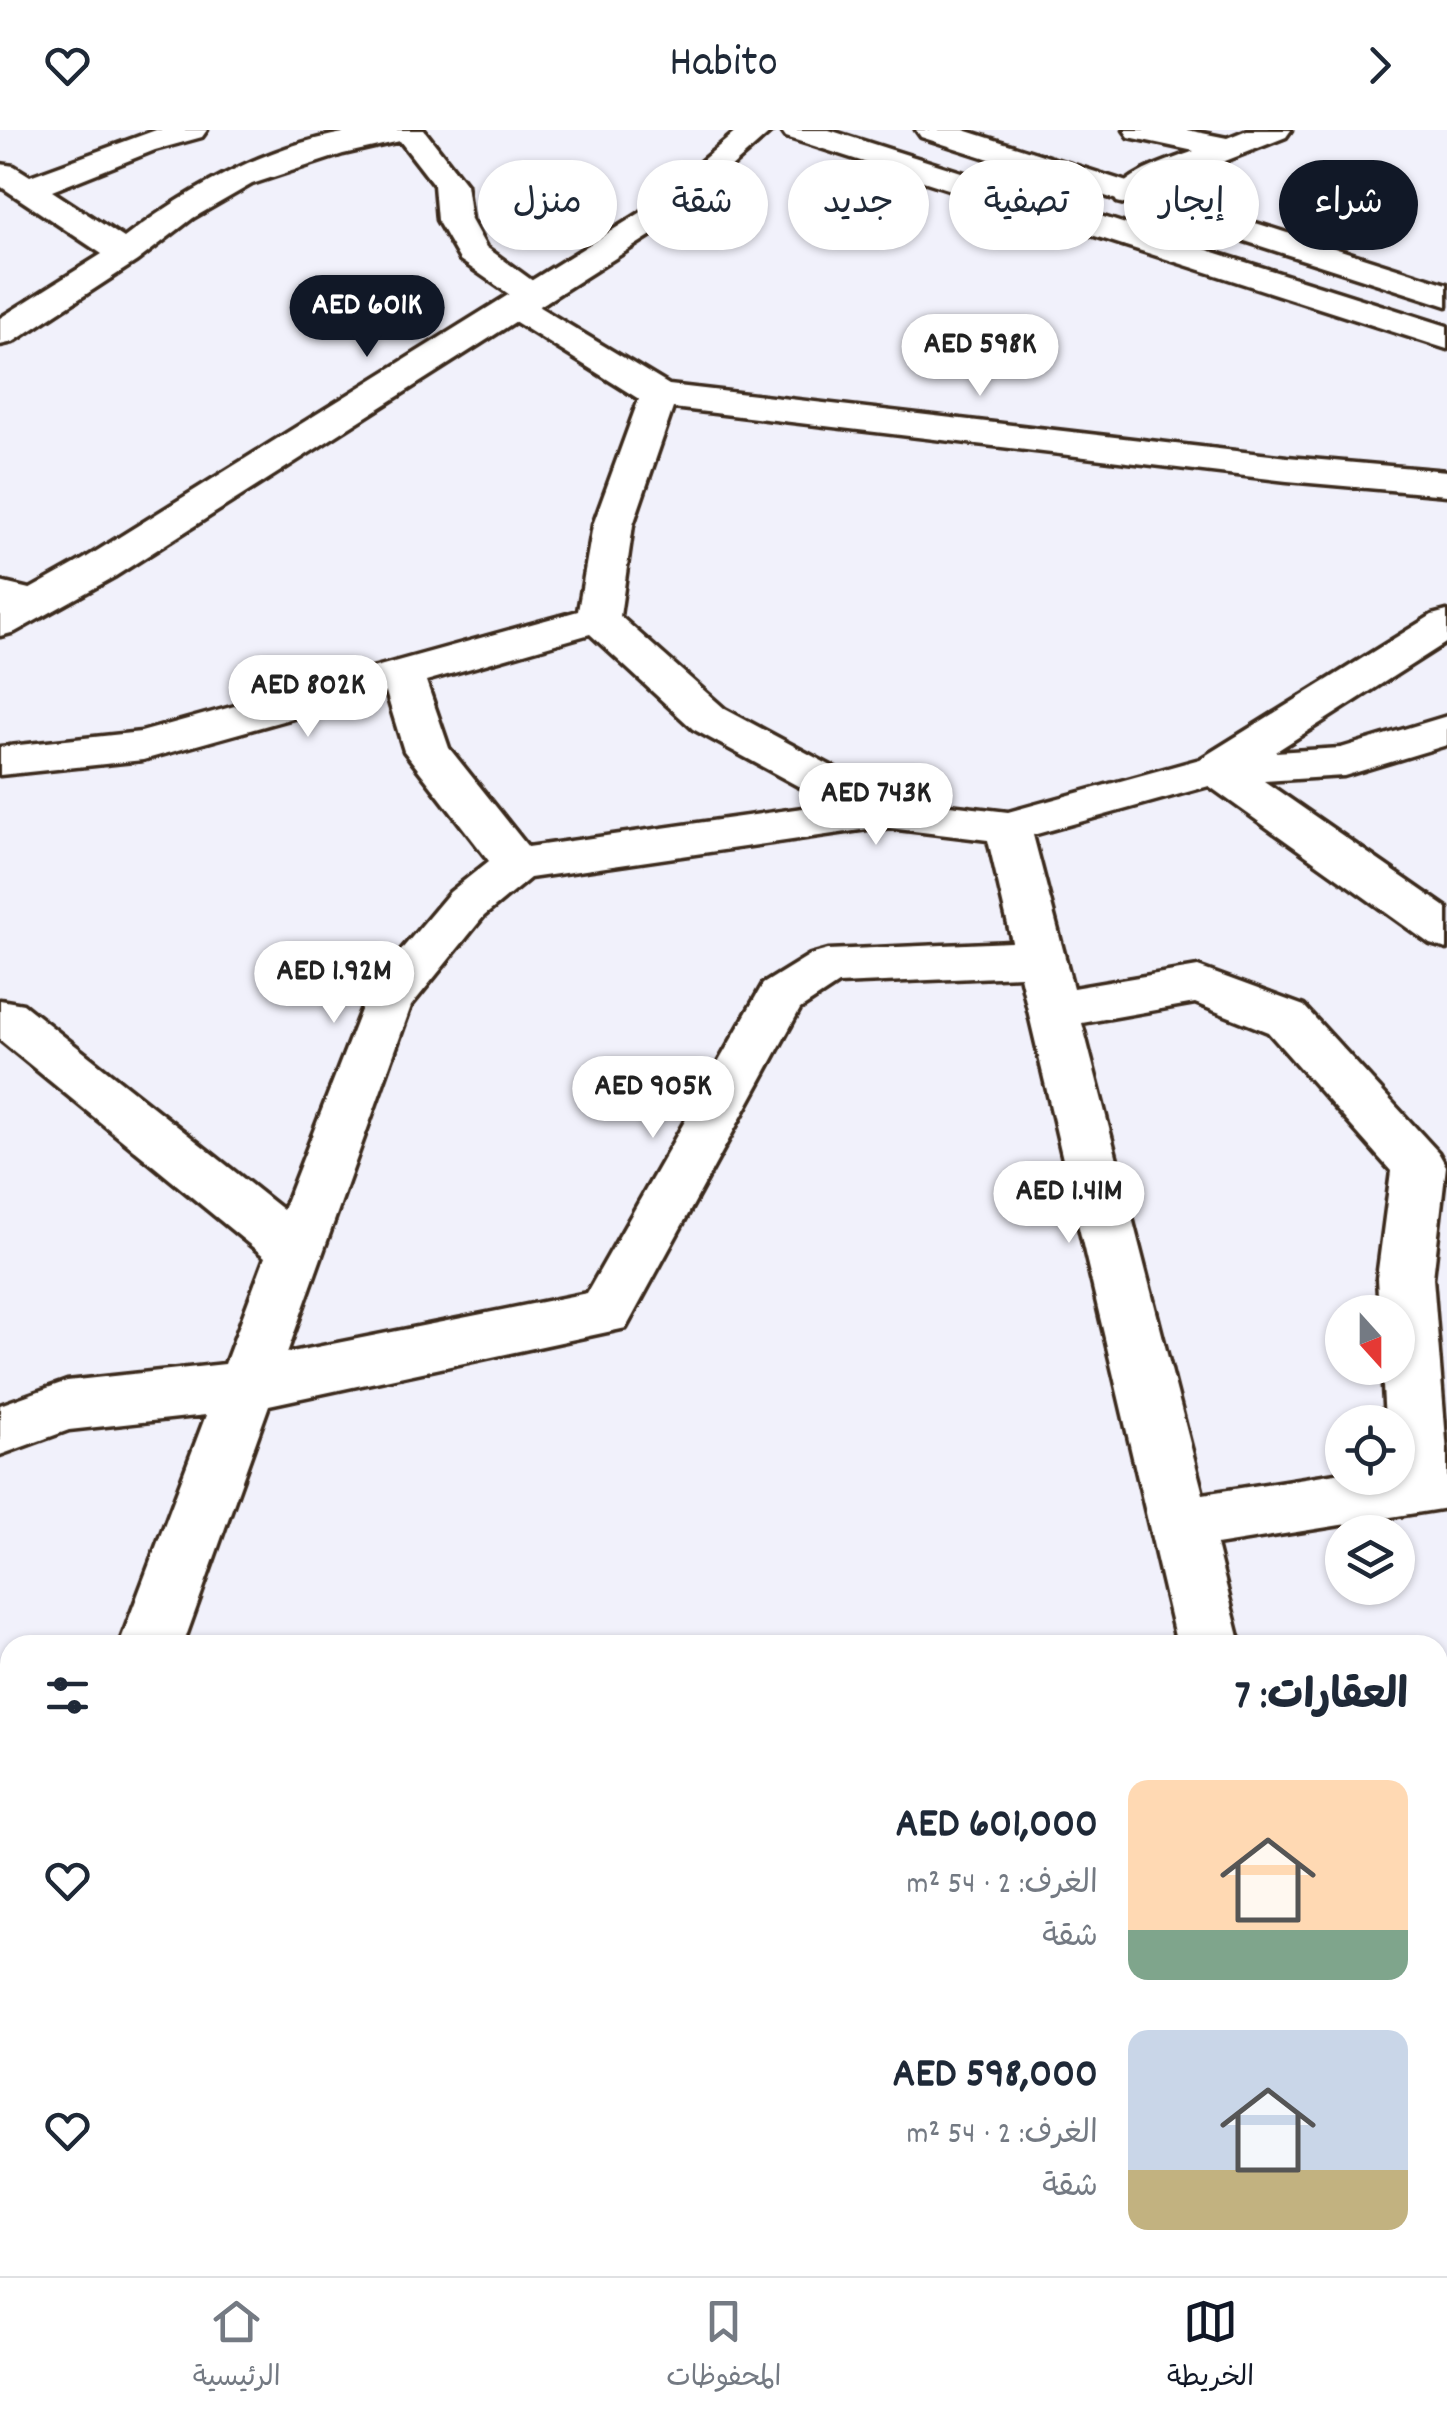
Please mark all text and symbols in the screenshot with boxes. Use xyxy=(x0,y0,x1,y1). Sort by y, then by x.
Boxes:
text: Habito xyxy=(669,33,778,97)
icon: heart xyxy=(40,38,95,93)
icon: forward xyxy=(1352,38,1407,93)
chip: منزل xyxy=(478,160,617,250)
chip: شقة xyxy=(637,160,768,250)
chip: جديد xyxy=(788,160,929,250)
chip: تصفية xyxy=(949,160,1104,250)
chip: إيجار xyxy=(1124,160,1259,250)
chip: شراء xyxy=(1279,160,1418,250)
pin: AED 601K xyxy=(264,275,470,360)
text: AED 601K xyxy=(312,284,422,330)
pin: AED 598K xyxy=(877,314,1083,399)
text: AED 598K xyxy=(924,323,1036,369)
pin: AED 802K xyxy=(205,655,411,740)
text: AED 802K xyxy=(251,664,365,710)
pin: AED 743K xyxy=(773,763,979,848)
text: AED 743K xyxy=(821,772,931,818)
pin: AED 1.92M xyxy=(220,941,448,1026)
text: AED 1.92M xyxy=(276,950,392,996)
pin: AED 905K xyxy=(550,1056,756,1141)
text: AED 905K xyxy=(594,1065,712,1111)
pin: AED 1.41M xyxy=(955,1161,1183,1246)
text: AED 1.41M xyxy=(1015,1170,1123,1216)
north arrow xyxy=(1325,1295,1415,1385)
map controls xyxy=(1325,1295,1415,1605)
button: locate xyxy=(1325,1405,1415,1495)
button: layers xyxy=(1325,1515,1415,1605)
icon: filters xyxy=(40,1668,95,1723)
text: العقارات: 7 xyxy=(1235,1669,1408,1729)
text: AED 601,000 xyxy=(895,1797,1098,1857)
icon: home xyxy=(1208,1820,1328,1940)
icon: heart xyxy=(40,1853,95,1908)
text: الغرف: 2 · 54 m² xyxy=(907,1863,1098,1909)
text: شقة xyxy=(1042,1916,1098,1962)
text: AED 598,000 xyxy=(893,2047,1098,2107)
icon: home xyxy=(1208,2070,1328,2190)
icon: heart xyxy=(40,2103,95,2158)
text: الغرف: 2 · 54 m² xyxy=(907,2113,1098,2159)
text: شقة xyxy=(1042,2166,1098,2212)
tab: الرئيسية xyxy=(193,2294,281,2400)
tab: المحفوظات xyxy=(666,2294,781,2400)
tab: الخريطة xyxy=(1167,2294,1254,2400)

